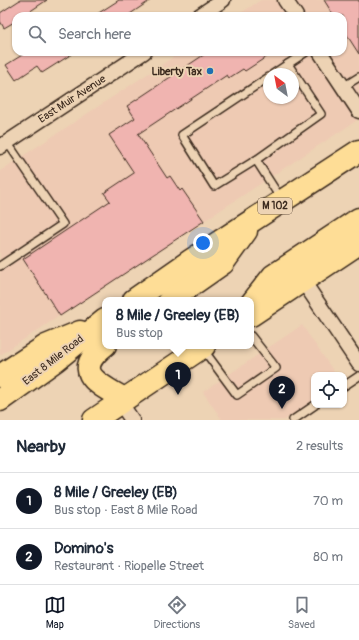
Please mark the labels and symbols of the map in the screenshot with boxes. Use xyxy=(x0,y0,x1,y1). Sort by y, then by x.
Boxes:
place label: Liberty Tax xyxy=(152,65,202,78)
marker: Liberty Tax xyxy=(205,66,215,76)
north arrow xyxy=(263,68,299,104)
street label: East Muir Avenue xyxy=(36,72,109,126)
road number: M 102 xyxy=(258,198,292,214)
your location xyxy=(193,233,213,253)
street label: East 8 Mile Road xyxy=(20,332,86,388)
pin: 1 xyxy=(165,362,191,395)
pin: 2 xyxy=(269,376,295,409)

